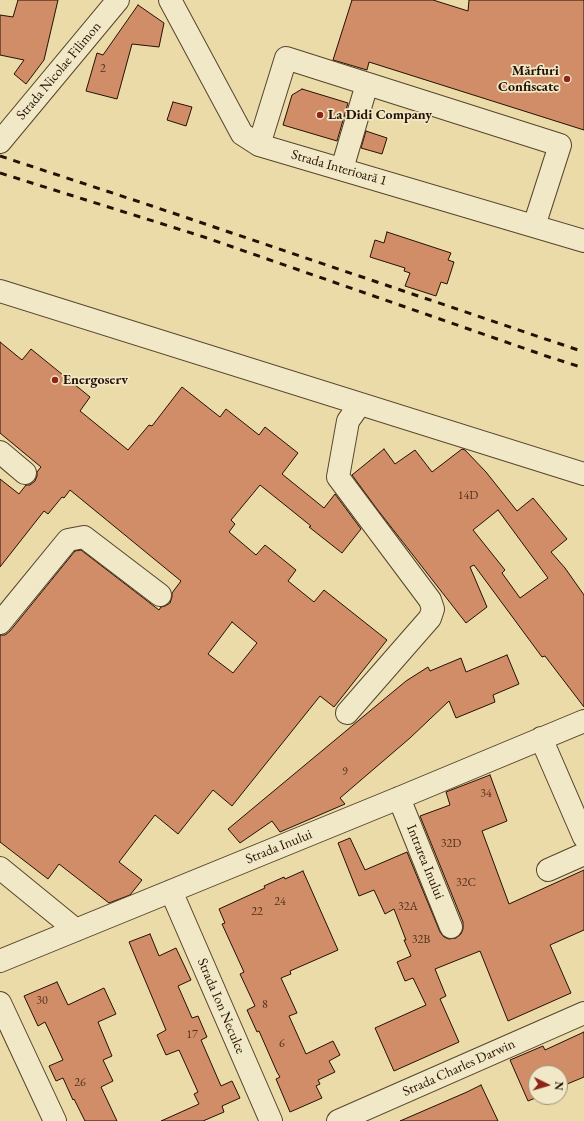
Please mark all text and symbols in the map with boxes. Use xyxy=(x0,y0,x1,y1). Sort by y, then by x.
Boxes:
street label: Strada Nicolae Filimon xyxy=(13,18,105,124)
house number: 2 xyxy=(100,62,106,76)
place label: Mărfuri Confiscate xyxy=(498,63,559,96)
marker: Mărfuri Confiscate xyxy=(562,74,572,84)
place label: La Didi Company xyxy=(328,107,432,123)
marker: La Didi Company xyxy=(315,110,325,120)
street label: Strada Interioară 1 xyxy=(289,146,389,190)
place label: Energoserv xyxy=(63,372,128,388)
marker: Energoserv xyxy=(50,375,60,385)
house number: 14D xyxy=(458,489,478,503)
house number: 9 xyxy=(342,765,348,779)
house number: 34 xyxy=(480,787,492,801)
street label: Intrarea Inului xyxy=(402,822,448,902)
street label: Strada Inului xyxy=(243,826,315,868)
house number: 32D xyxy=(441,837,461,851)
house number: 32C xyxy=(456,876,476,890)
house number: 24 xyxy=(274,895,286,909)
house number: 32A xyxy=(398,900,418,914)
house number: 22 xyxy=(251,905,263,919)
house number: 32B xyxy=(412,933,430,947)
street label: Strada Ion Neculce xyxy=(193,956,249,1056)
house number: 30 xyxy=(36,994,48,1008)
house number: 8 xyxy=(262,998,268,1012)
house number: 17 xyxy=(186,1028,198,1042)
street label: Strada Charles Darwin xyxy=(400,1036,518,1100)
house number: 6 xyxy=(279,1037,285,1051)
north arrow xyxy=(528,1065,568,1105)
house number: 26 xyxy=(74,1076,86,1090)
text: N xyxy=(552,1081,566,1091)

